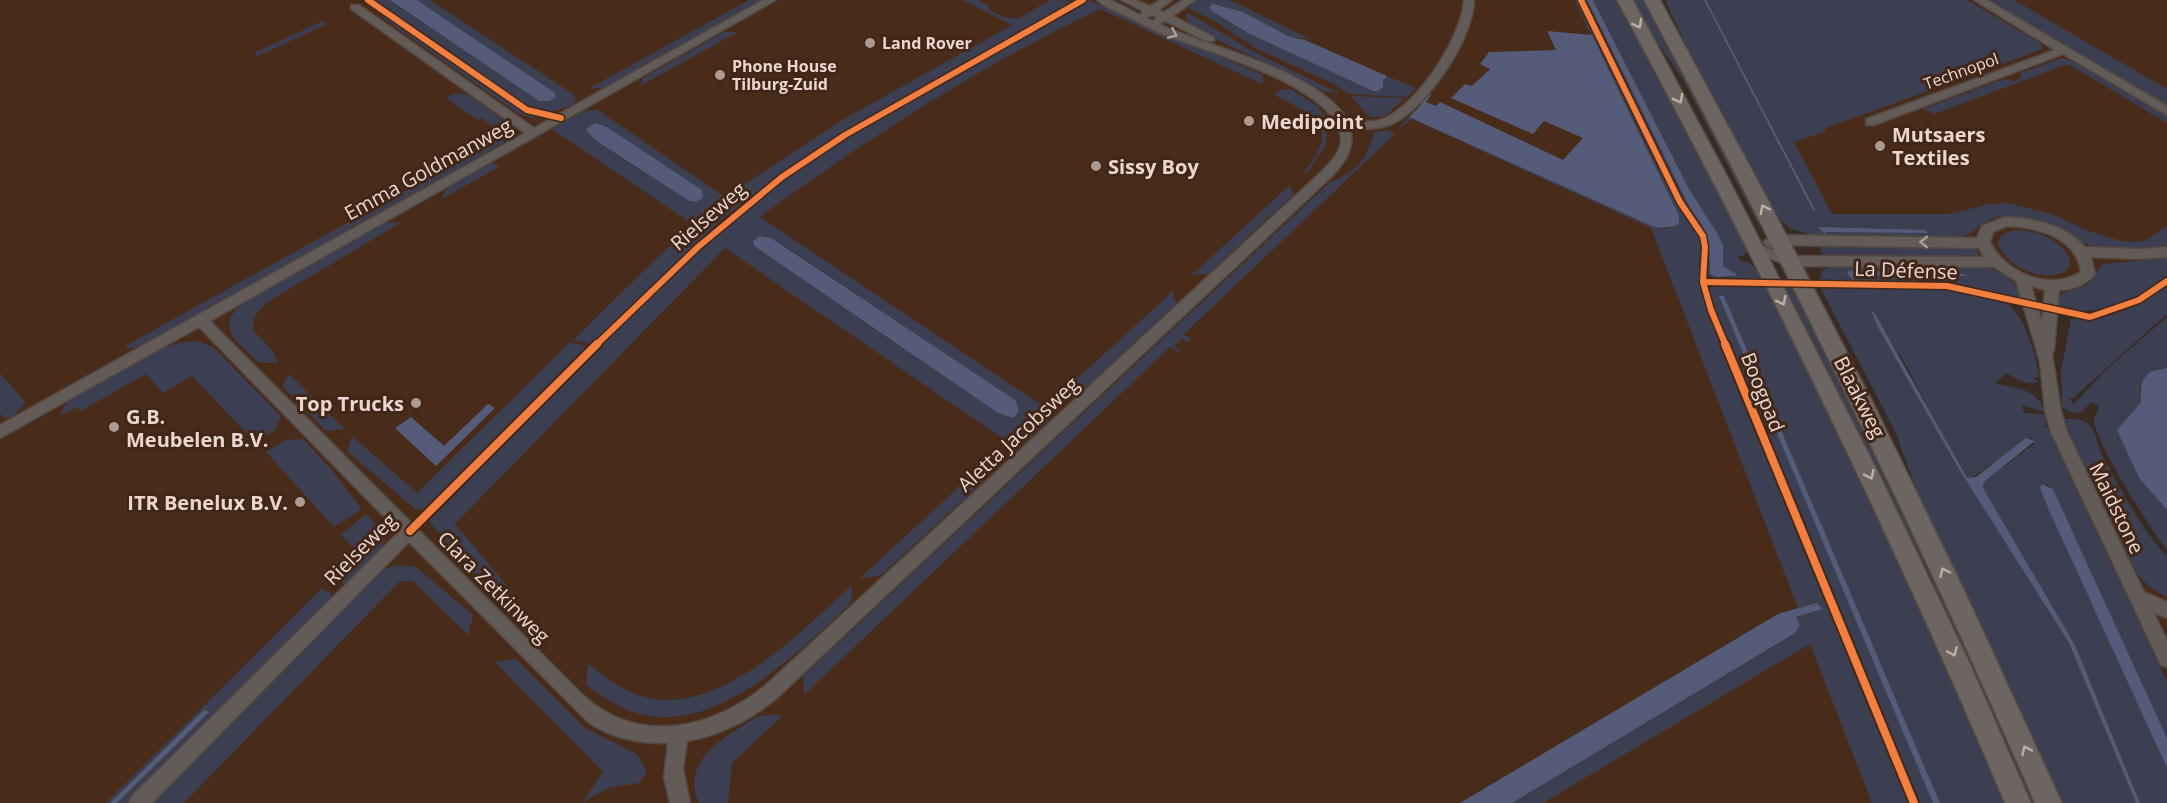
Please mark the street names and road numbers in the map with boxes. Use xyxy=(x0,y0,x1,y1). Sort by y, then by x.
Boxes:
street label: Technopol xyxy=(1921,47,2001,95)
street label: Emma Goldmanweg xyxy=(339,112,517,226)
street label: Rielseweg xyxy=(664,176,752,256)
street label: La Défense xyxy=(1854,255,1958,285)
street label: Boogpad xyxy=(1735,348,1791,436)
street label: Blaakweg xyxy=(1828,352,1892,443)
street label: Aletta Jacobsweg xyxy=(951,371,1085,497)
street label: Maidstone xyxy=(2083,458,2151,558)
street label: Rielseweg xyxy=(318,507,402,591)
street label: Clara Zetkinweg xyxy=(432,525,556,649)

